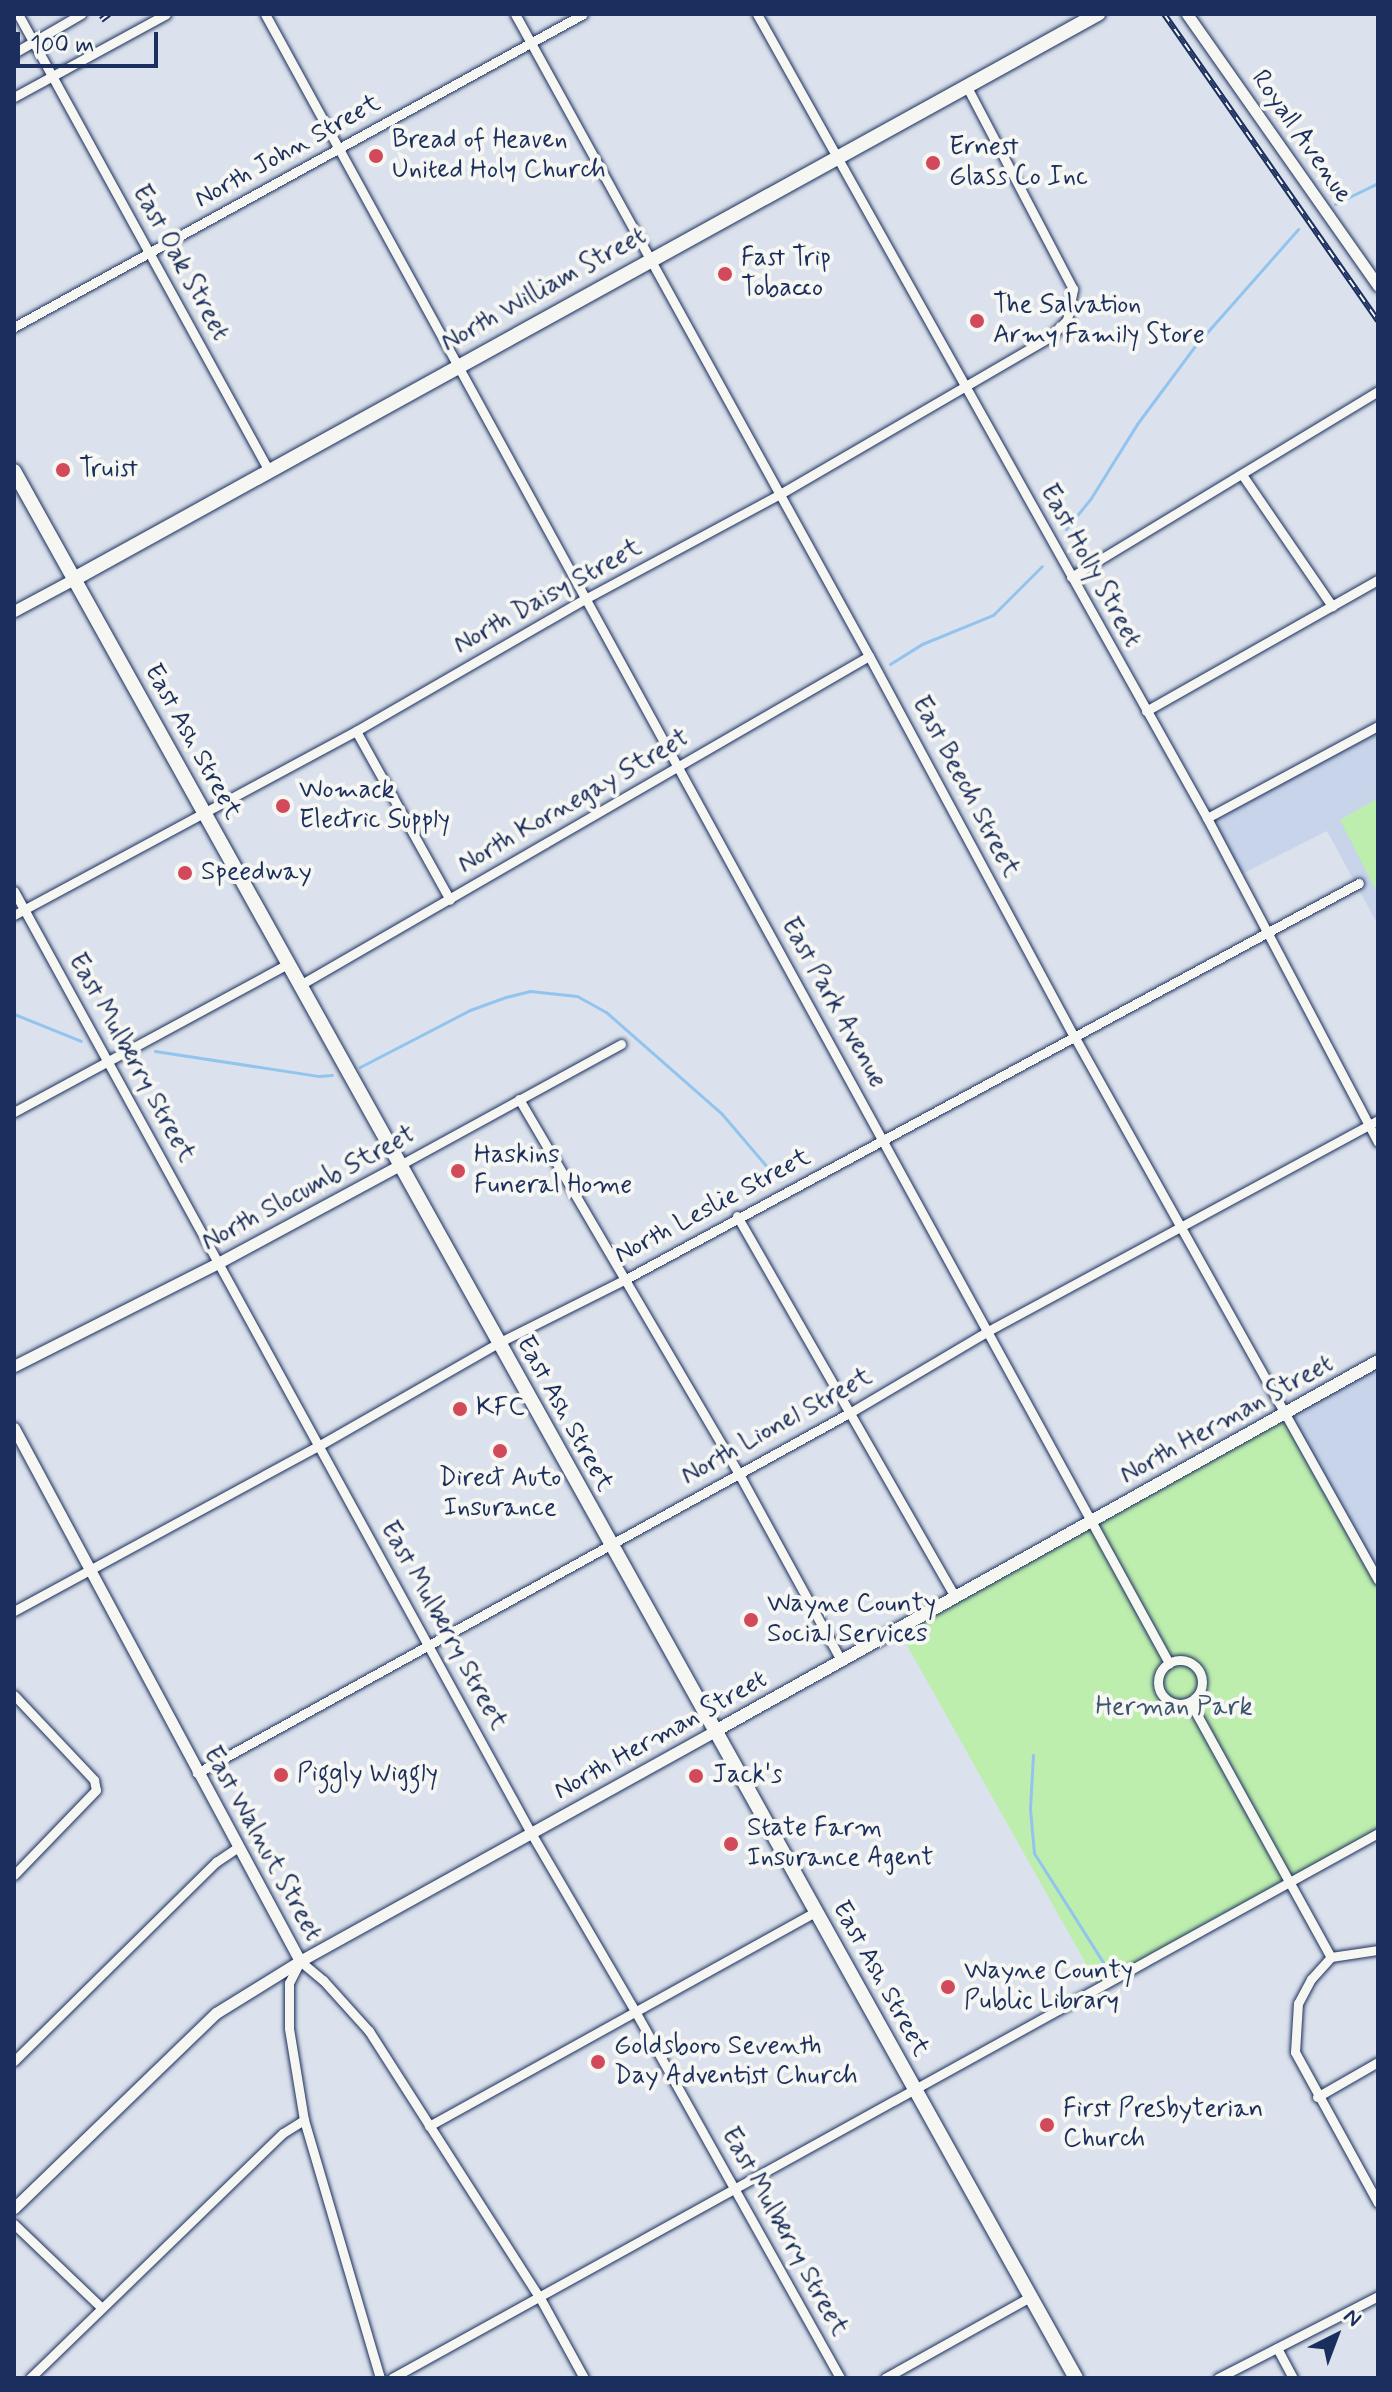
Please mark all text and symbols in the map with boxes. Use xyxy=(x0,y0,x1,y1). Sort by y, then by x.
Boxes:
scale bar xyxy=(20,16,162,66)
text: 100 m xyxy=(30,30,94,61)
street label: Royall Avenue xyxy=(1245,66,1357,208)
street label: North John Street xyxy=(190,88,386,216)
place label: Bread of Heaven United Holy Church xyxy=(392,125,606,186)
place label: Ernest Glass Co Inc xyxy=(949,132,1090,194)
marker: Bread of Heaven United Holy Church xyxy=(367,147,385,165)
marker: Ernest Glass Co Inc xyxy=(924,154,942,172)
street label: East Oak Street xyxy=(123,178,237,348)
street label: North William Street xyxy=(434,220,654,360)
place label: Fast Trip Tobacco xyxy=(741,243,831,304)
marker: Fast Trip Tobacco xyxy=(716,265,734,283)
place label: The Salvation Army Family Store xyxy=(993,290,1205,352)
marker: The Salvation Army Family Store xyxy=(968,312,986,330)
place label: Truist xyxy=(79,454,138,486)
marker: Truist xyxy=(54,461,72,479)
street label: East Holly Street xyxy=(1031,477,1149,655)
street label: North Daisy Street xyxy=(449,533,647,661)
street label: East Ash Street xyxy=(136,659,248,825)
street label: East Beech Street xyxy=(904,691,1026,883)
street label: North Kornegay Street xyxy=(453,723,695,881)
place label: Womack Electric Supply xyxy=(299,775,455,836)
marker: Womack Electric Supply xyxy=(274,797,292,815)
place label: Speedway xyxy=(201,857,312,889)
marker: Speedway xyxy=(176,864,194,882)
street label: East Park Avenue xyxy=(773,911,893,1095)
street label: East Mulberry Street xyxy=(61,948,201,1168)
street label: North Slocumb Street xyxy=(197,1120,421,1258)
place label: Haskins Funeral Home xyxy=(474,1140,631,1202)
street label: North Leslie Street xyxy=(610,1142,816,1272)
marker: Haskins Funeral Home xyxy=(449,1162,467,1180)
street label: East Ash Street xyxy=(508,1331,620,1497)
street label: North Herman Street xyxy=(1113,1348,1341,1492)
street label: North Lionel Street xyxy=(676,1362,878,1492)
place label: KFC xyxy=(476,1393,525,1425)
marker: KFC xyxy=(451,1400,469,1418)
marker: Direct Auto Insurance xyxy=(491,1442,509,1460)
place label: Direct Auto Insurance xyxy=(439,1463,561,1524)
street label: East Mulberry Street xyxy=(373,1516,513,1736)
place label: Wayne County Social Services xyxy=(767,1589,934,1650)
marker: Wayne County Social Services xyxy=(742,1611,760,1629)
street label: North Herman Street xyxy=(547,1664,775,1808)
park label: Herman Park xyxy=(1098,1692,1250,1724)
street label: East Walnut Street xyxy=(194,1739,330,1949)
place label: Piggly Wiggly xyxy=(297,1759,444,1791)
place label: Jack's xyxy=(712,1760,782,1792)
marker: Piggly Wiggly xyxy=(272,1766,290,1784)
marker: Jack's xyxy=(687,1767,705,1785)
place label: State Farm Insurance Agent xyxy=(747,1813,934,1874)
marker: State Farm Insurance Agent xyxy=(722,1835,740,1853)
street label: East Ash Street xyxy=(824,1896,936,2062)
place label: Wayne County Public Library xyxy=(964,1956,1131,2018)
marker: Wayne County Public Library xyxy=(939,1978,957,1996)
place label: Goldsboro Seventh Day Adventist Church xyxy=(614,2031,863,2092)
marker: Goldsboro Seventh Day Adventist Church xyxy=(589,2053,607,2071)
place label: First Presbyterian Church xyxy=(1063,2094,1263,2156)
marker: First Presbyterian Church xyxy=(1038,2116,1056,2134)
street label: East Mulberry Street xyxy=(714,2122,854,2342)
north arrow xyxy=(1296,2296,1376,2376)
text: N xyxy=(1337,2303,1367,2333)

